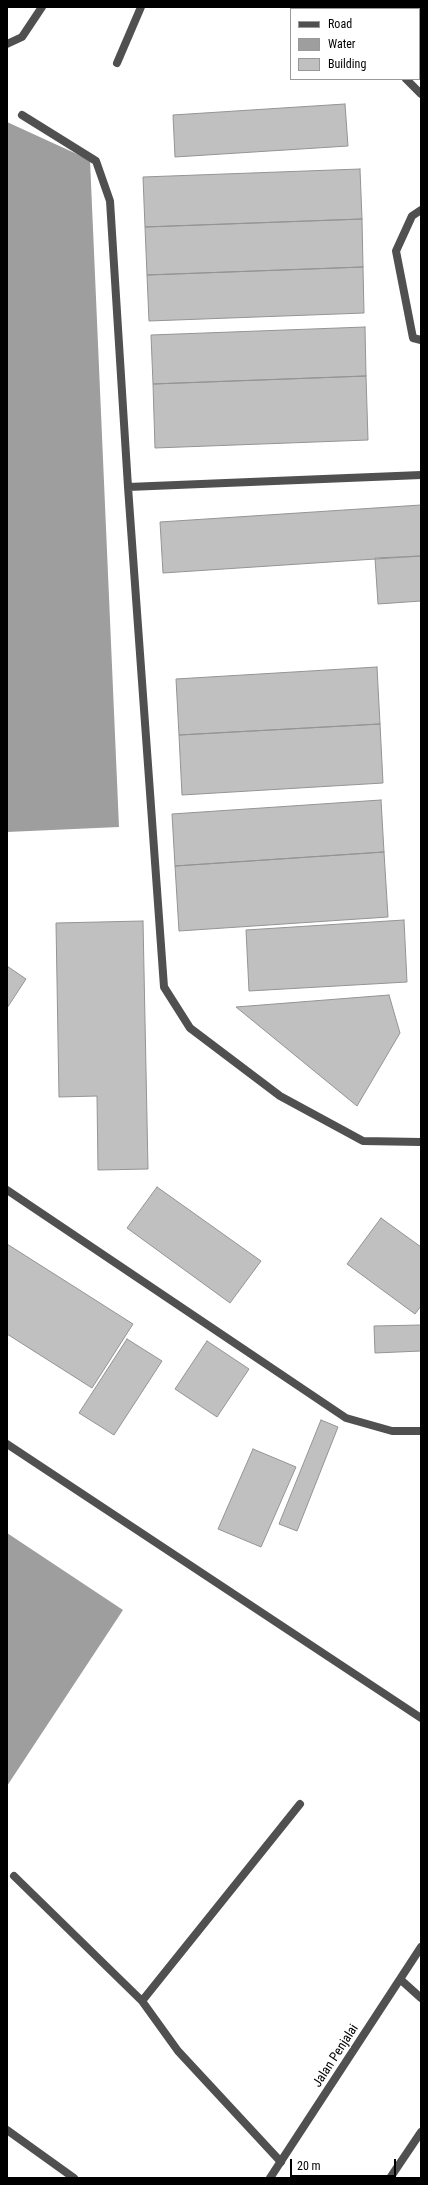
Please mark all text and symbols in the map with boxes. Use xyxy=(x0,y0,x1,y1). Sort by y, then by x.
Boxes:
legend xyxy=(290,8,420,80)
text: Road xyxy=(328,17,352,31)
text: Water xyxy=(328,37,356,51)
text: Building xyxy=(328,57,366,71)
street label: Jalan Penjalai xyxy=(310,2022,362,2090)
scale bar xyxy=(292,2151,398,2177)
text: 20 m xyxy=(297,2159,321,2173)

